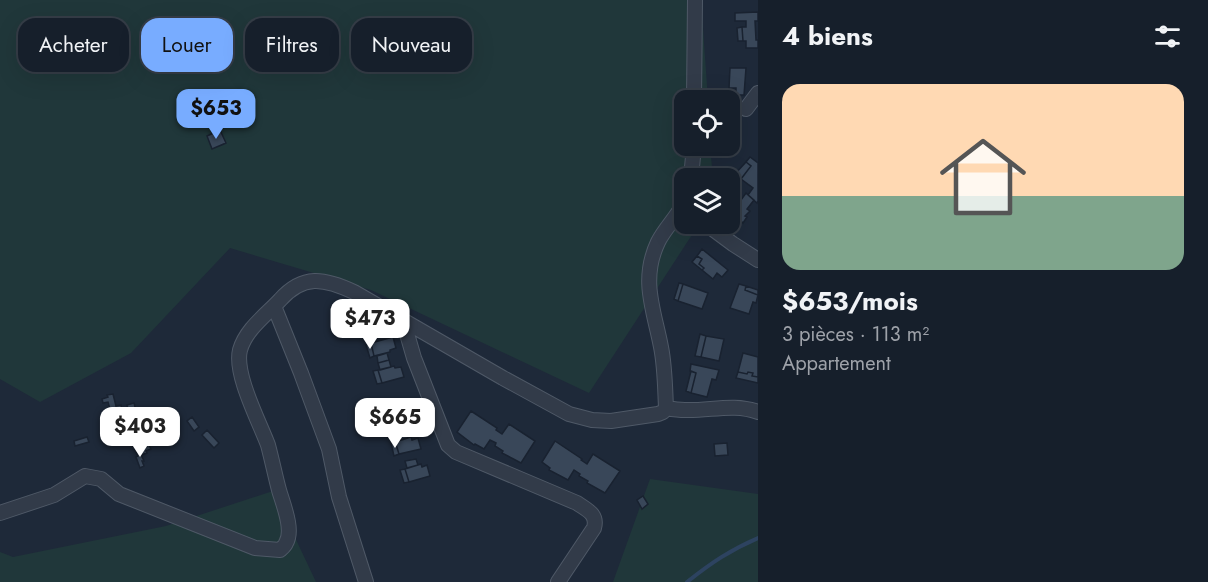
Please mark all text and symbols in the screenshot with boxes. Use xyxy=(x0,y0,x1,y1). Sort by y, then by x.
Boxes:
text: 4 biens xyxy=(782,17,873,55)
chip: Acheter xyxy=(18,18,129,72)
chip: Louer xyxy=(141,18,233,72)
chip: Filtres xyxy=(245,18,339,72)
chip: Nouveau xyxy=(351,18,472,72)
icon: filters xyxy=(1151,20,1184,53)
pin: $653 xyxy=(180,89,252,140)
map controls xyxy=(674,90,740,234)
button: locate xyxy=(674,90,740,156)
text: $653 xyxy=(190,94,242,123)
icon: home xyxy=(929,123,1037,231)
button: layers xyxy=(674,168,740,234)
text: $653/mois xyxy=(782,282,918,320)
pin: $473 xyxy=(334,299,406,350)
text: $473 xyxy=(345,304,395,333)
text: 3 pièces · 113 m² xyxy=(782,320,929,349)
text: Appartement xyxy=(782,349,891,378)
pin: $665 xyxy=(359,398,431,449)
text: $665 xyxy=(369,403,421,432)
pin: $403 xyxy=(104,407,176,458)
text: $403 xyxy=(114,412,166,441)

